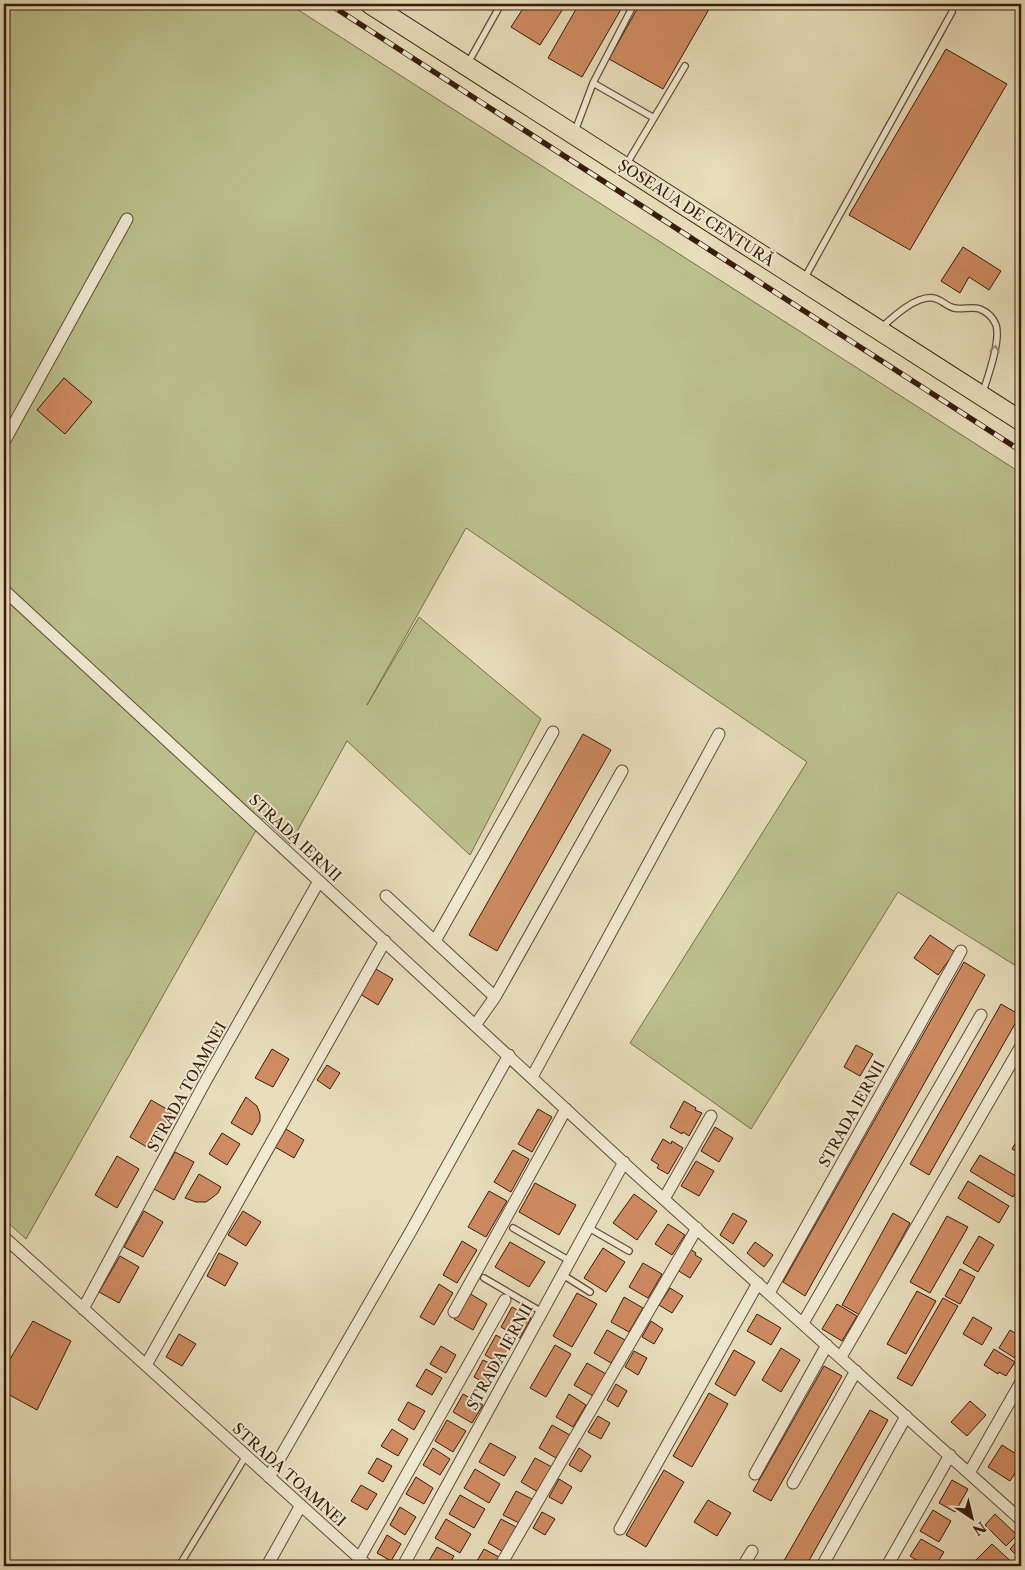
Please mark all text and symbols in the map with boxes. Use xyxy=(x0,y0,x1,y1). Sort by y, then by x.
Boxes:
street label: ȘOSEAUA DE CENTURĂ xyxy=(615,155,779,271)
one-way arrow xyxy=(989,345,999,354)
street label: STRADA IERNII xyxy=(245,790,345,885)
street label: STRADA TOAMNEI xyxy=(143,1018,230,1155)
street label: STRADA IERNII xyxy=(814,1057,889,1170)
street label: STRADA IERNII xyxy=(462,1300,537,1413)
street label: STRADA TOAMNEI xyxy=(229,1419,350,1531)
north arrow xyxy=(948,1492,998,1542)
text: N xyxy=(969,1518,990,1540)

